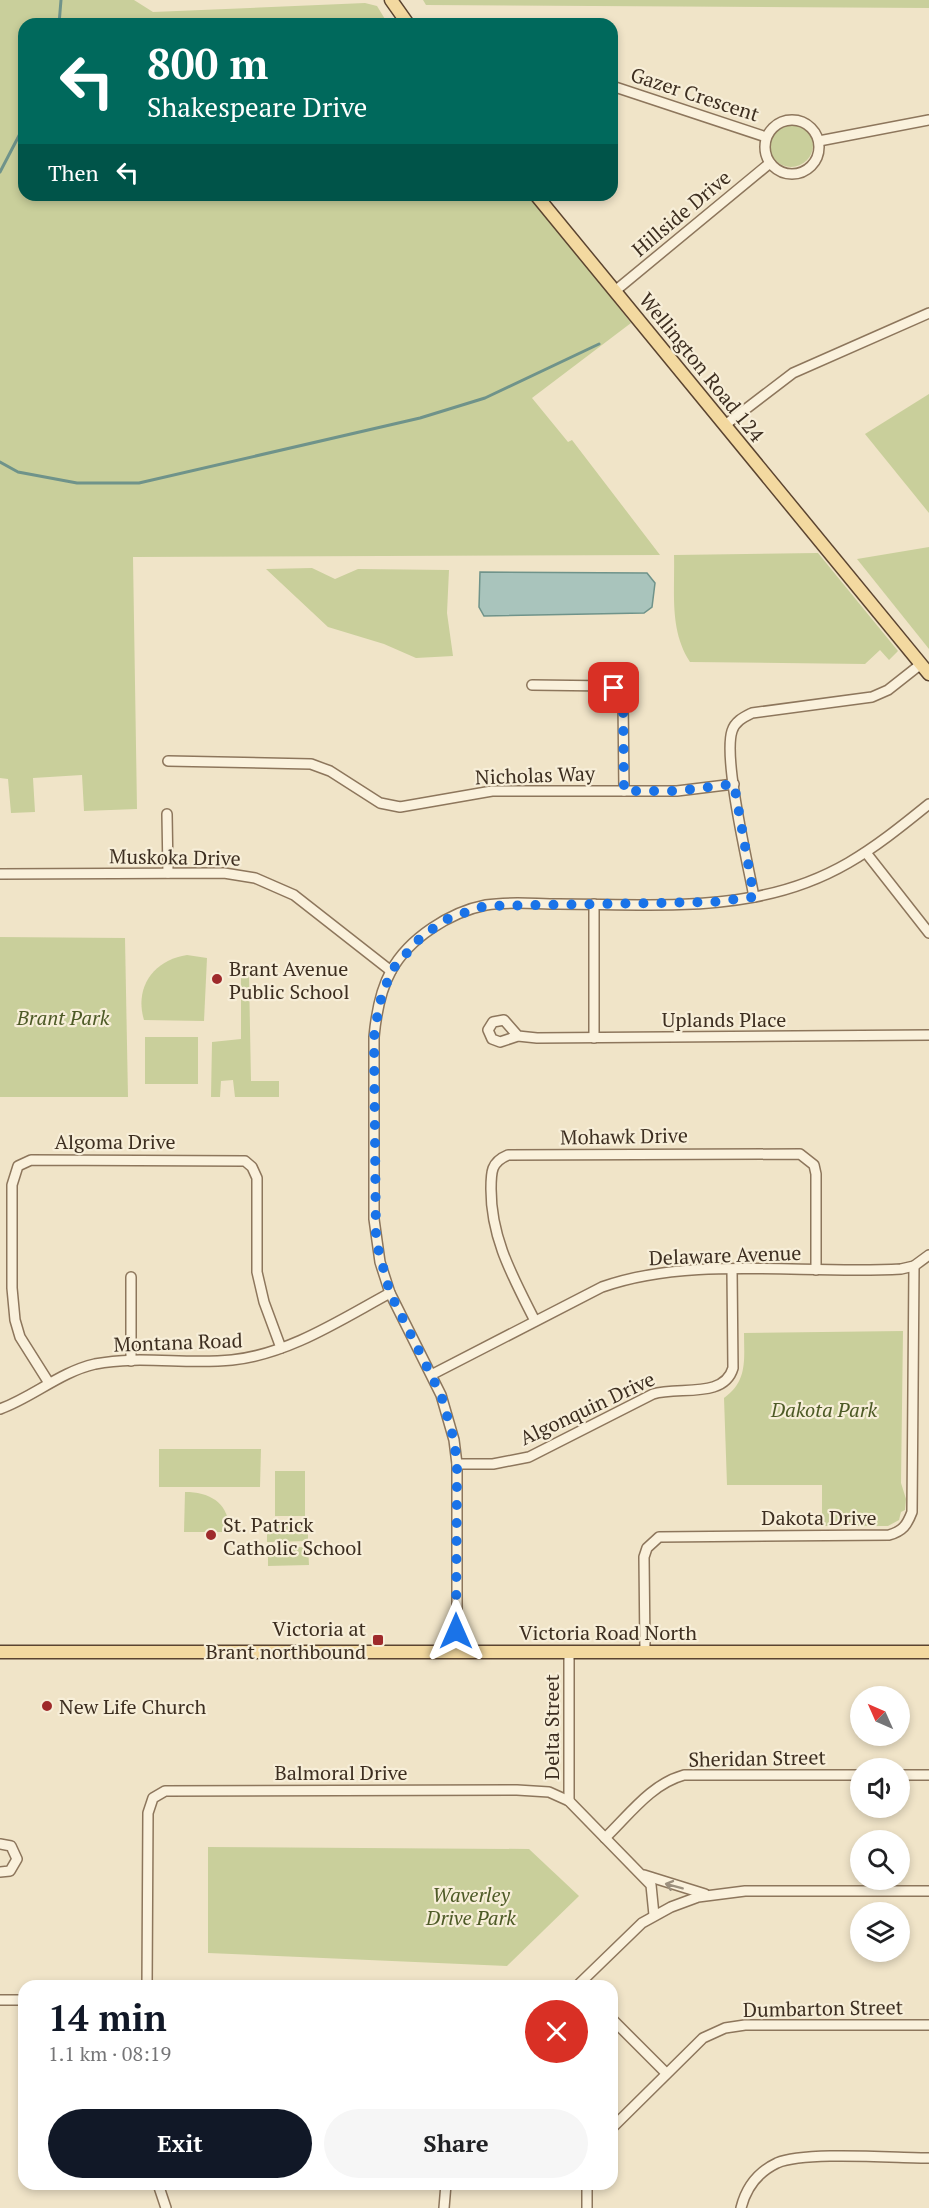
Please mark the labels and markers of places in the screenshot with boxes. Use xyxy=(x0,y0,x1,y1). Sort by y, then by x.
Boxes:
pin xyxy=(588,662,639,713)
place label: Brant Avenue Public School xyxy=(229,955,349,1005)
marker: Brant Avenue Public School xyxy=(210,972,224,986)
place label: St. Patrick Catholic School xyxy=(223,1511,362,1561)
marker: St. Patrick Catholic School xyxy=(204,1528,218,1542)
place label: Victoria at Brant northbound xyxy=(206,1615,367,1665)
marker: Victoria at Brant northbound xyxy=(371,1633,385,1647)
place label: New Life Church xyxy=(59,1693,207,1720)
marker: New Life Church xyxy=(40,1699,54,1713)

